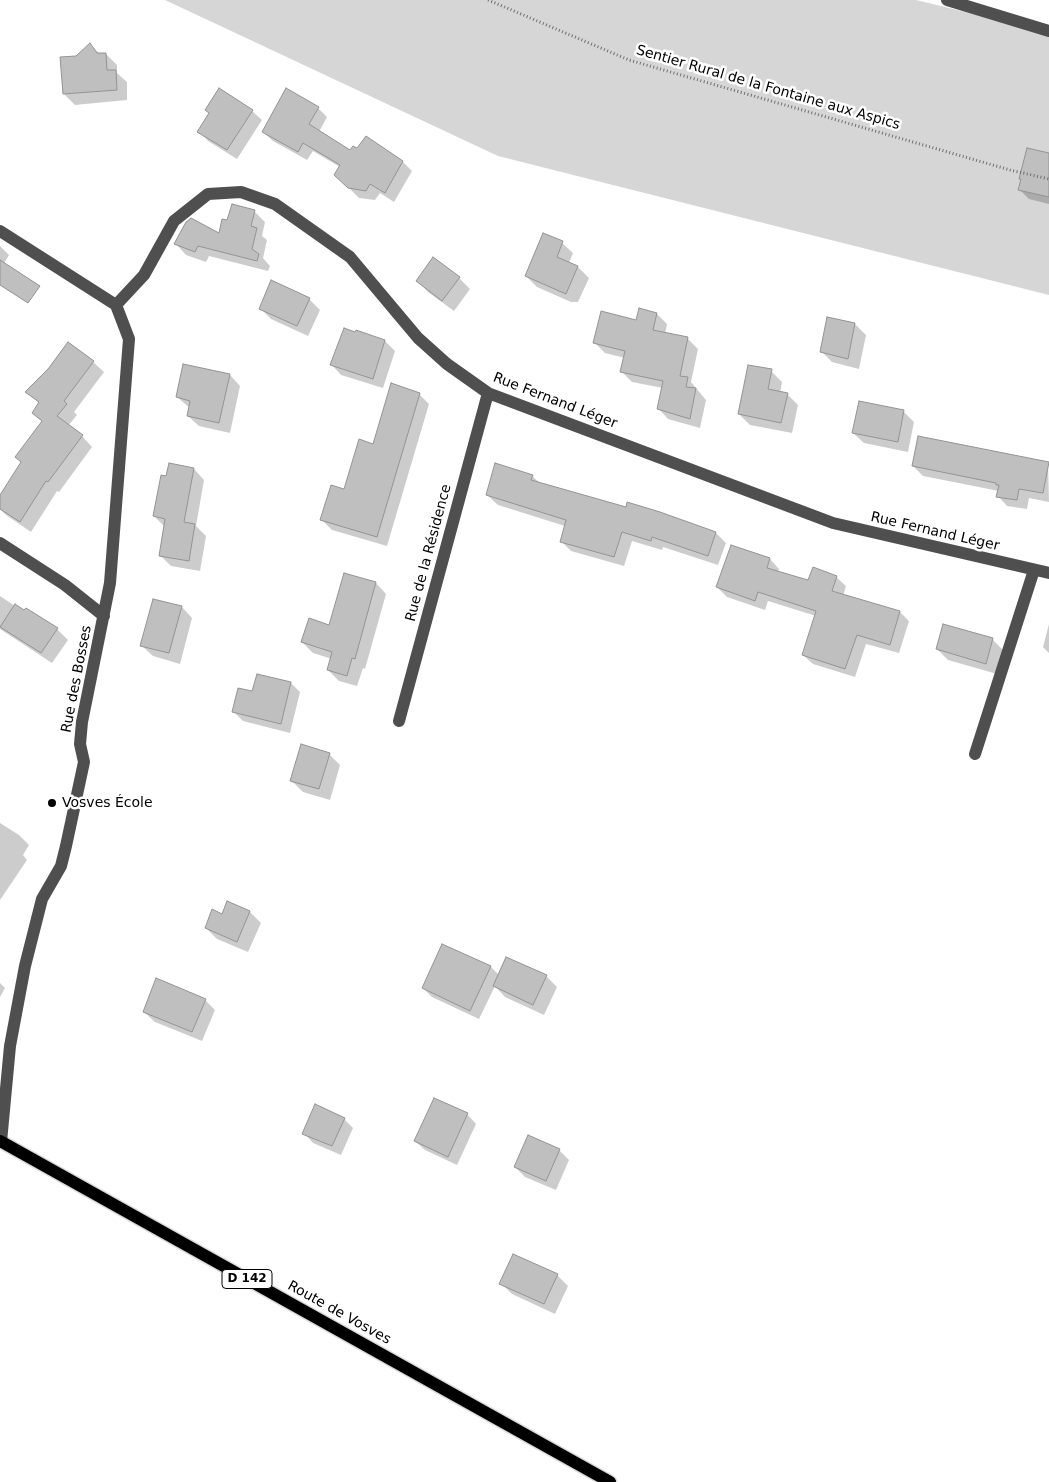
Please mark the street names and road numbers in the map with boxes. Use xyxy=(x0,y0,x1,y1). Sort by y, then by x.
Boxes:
street label: Sentier Rural de la Fontaine aux Aspics xyxy=(634,42,902,134)
street label: Rue Fernand Léger xyxy=(491,370,619,432)
street label: Rue de la Résidence xyxy=(403,482,455,624)
street label: Rue Fernand Léger xyxy=(869,509,1001,555)
street label: Rue des Bosses xyxy=(58,624,96,734)
road number: D 142 xyxy=(222,1270,272,1288)
street label: Route de Vosves xyxy=(284,1278,394,1348)

